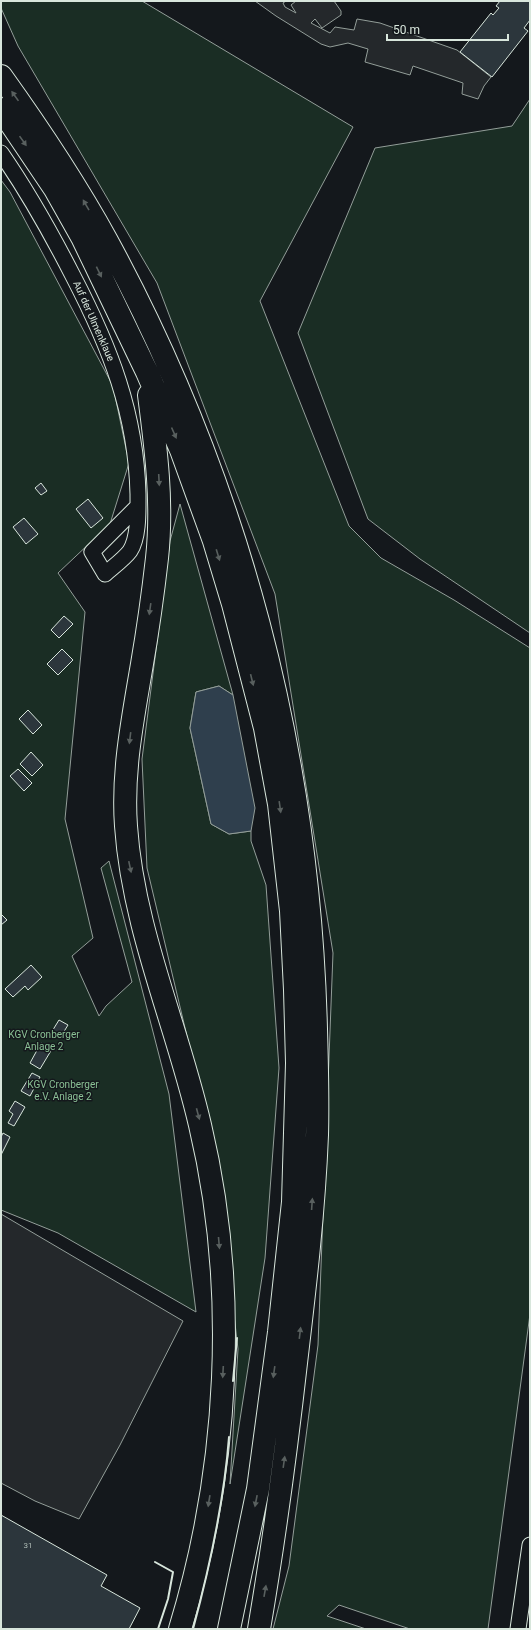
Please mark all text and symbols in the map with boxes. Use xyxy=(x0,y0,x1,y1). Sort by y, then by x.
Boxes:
scale bar xyxy=(387,16,508,42)
text: 50 m xyxy=(393,23,420,37)
one-way arrow xyxy=(11,90,19,101)
one-way arrow xyxy=(19,136,27,146)
one-way arrow xyxy=(82,199,89,210)
one-way arrow xyxy=(96,266,102,277)
street label: Auf der Ulmenklaue xyxy=(71,279,117,363)
one-way arrow xyxy=(170,427,177,439)
one-way arrow xyxy=(155,474,162,486)
one-way arrow xyxy=(215,549,221,561)
one-way arrow xyxy=(147,603,153,615)
one-way arrow xyxy=(250,674,256,687)
one-way arrow xyxy=(127,732,133,744)
one-way arrow xyxy=(276,801,283,813)
one-way arrow xyxy=(128,861,134,873)
park label: KGV Cronberger Anlage 2 xyxy=(8,1029,80,1052)
park label: KGV Cronberger e.V. Anlage 2 xyxy=(27,1079,99,1102)
one-way arrow xyxy=(195,1109,201,1121)
one-way arrow xyxy=(309,1198,316,1210)
one-way arrow xyxy=(216,1237,223,1249)
one-way arrow xyxy=(296,1327,303,1339)
one-way arrow xyxy=(219,1366,226,1378)
one-way arrow xyxy=(271,1366,277,1378)
one-way arrow xyxy=(281,1456,287,1468)
one-way arrow xyxy=(206,1495,212,1508)
one-way arrow xyxy=(252,1495,258,1507)
house number: 31 xyxy=(24,1541,33,1550)
one-way arrow xyxy=(263,1584,269,1597)

